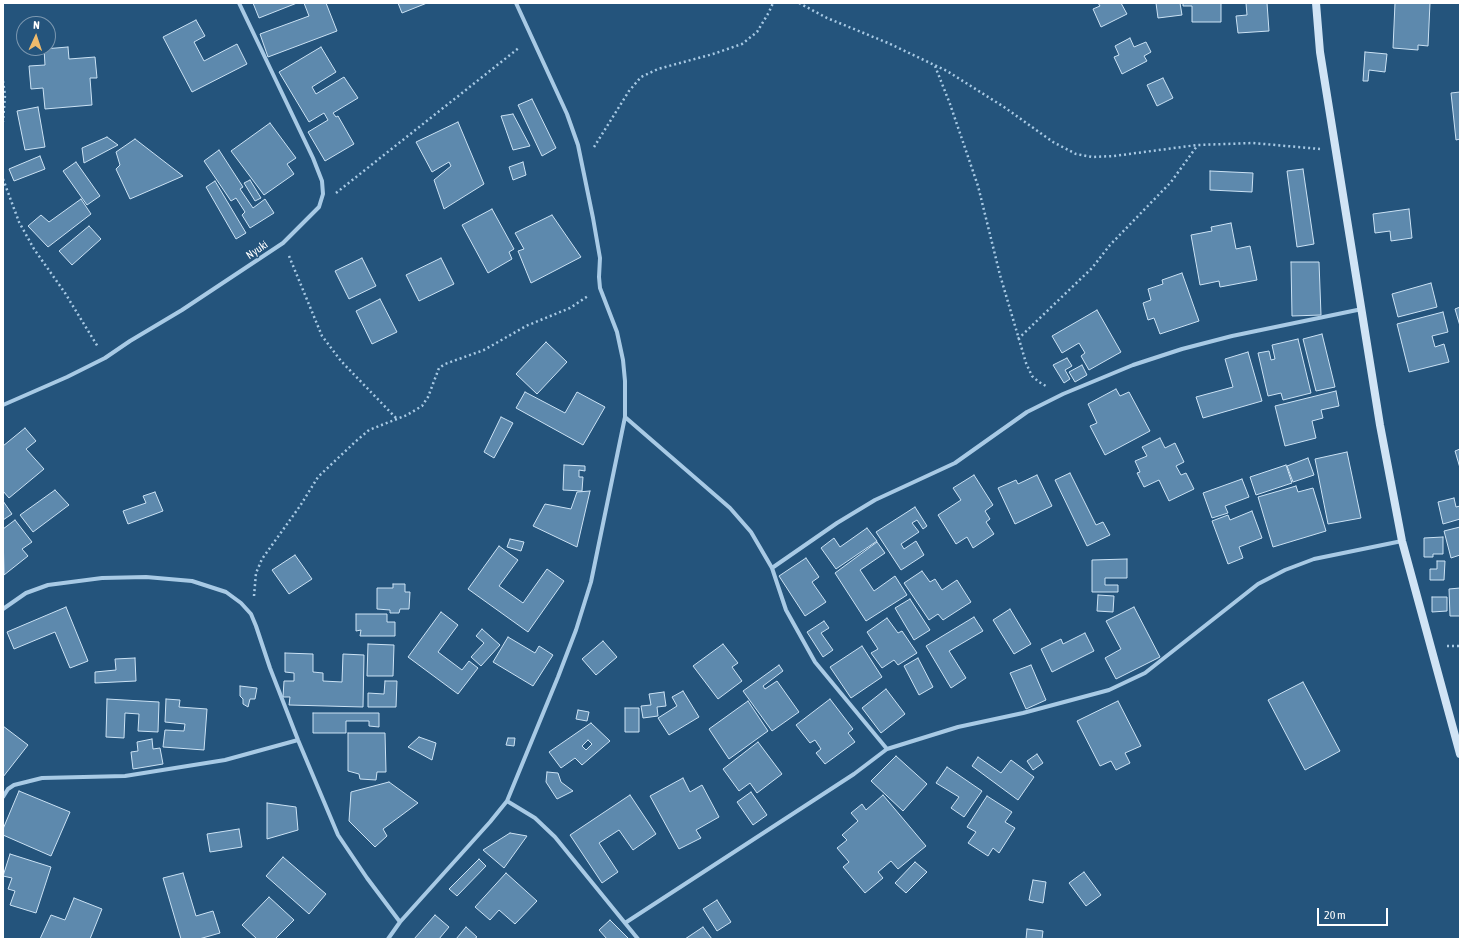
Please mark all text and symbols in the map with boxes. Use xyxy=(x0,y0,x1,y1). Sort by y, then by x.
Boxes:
north arrow xyxy=(16,16,56,56)
text: N xyxy=(33,19,40,31)
street label: Nyuki xyxy=(244,238,270,262)
scale bar xyxy=(1319,900,1390,926)
text: 20 m xyxy=(1324,908,1346,922)

